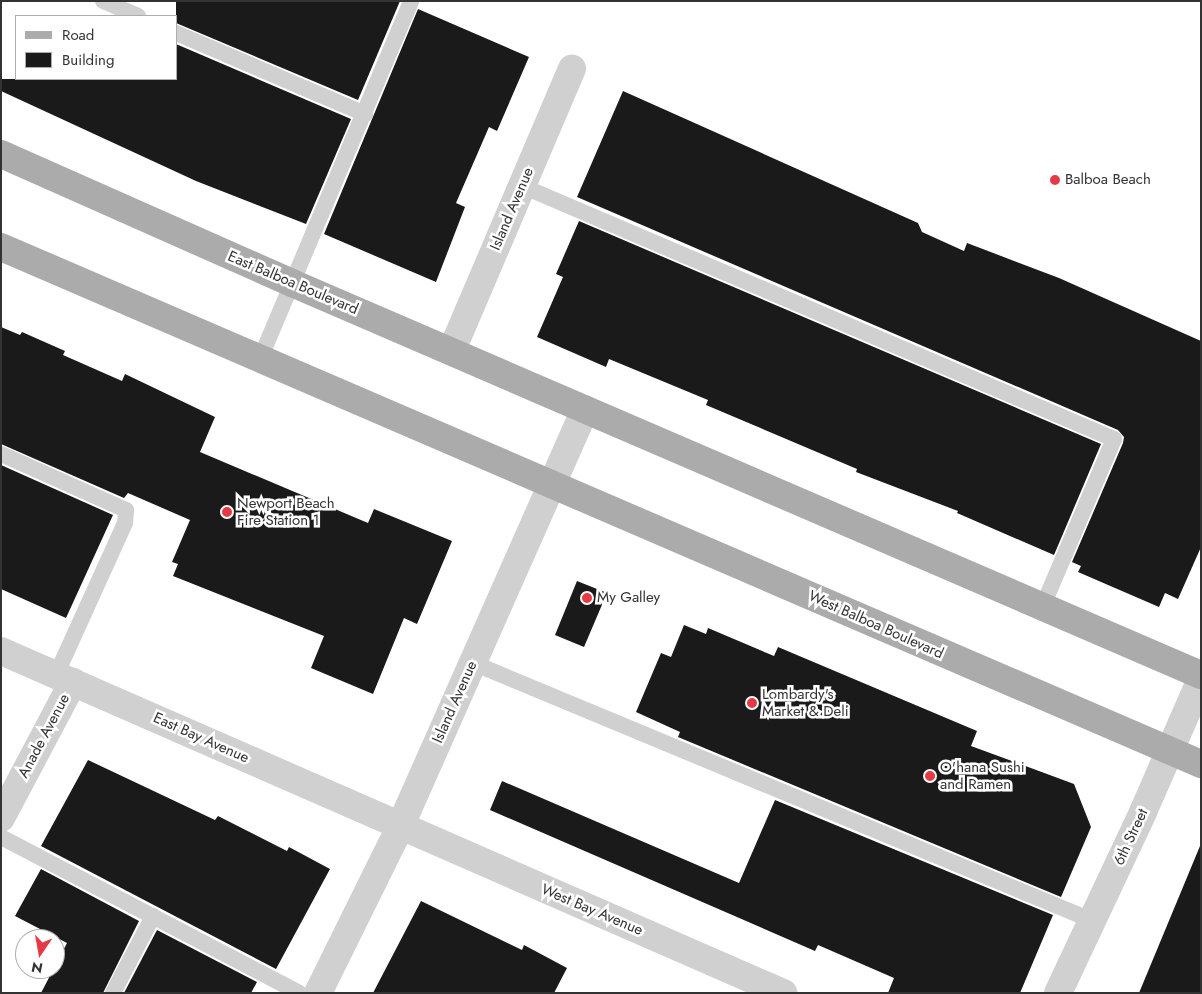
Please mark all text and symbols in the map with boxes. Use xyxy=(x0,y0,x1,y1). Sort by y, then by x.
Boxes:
legend xyxy=(15,15,178,80)
text: Road xyxy=(62,24,94,46)
text: Building xyxy=(62,49,114,71)
street label: Island Avenue xyxy=(487,165,537,253)
place label: Balboa Beach xyxy=(1065,171,1151,189)
marker: Balboa Beach xyxy=(1049,174,1061,186)
street label: East Balboa Boulevard xyxy=(225,247,361,319)
place label: Newport Beach Fire Station 1 xyxy=(237,494,335,529)
marker: Newport Beach Fire Station 1 xyxy=(221,506,233,518)
street label: West Balboa Boulevard xyxy=(806,587,946,663)
place label: My Galley xyxy=(597,589,660,607)
marker: My Galley xyxy=(581,592,593,604)
street label: Island Avenue xyxy=(429,658,481,746)
place label: Lombardy's Market & Deli xyxy=(762,685,849,720)
street label: Anade Avenue xyxy=(14,691,74,781)
marker: Lombardy's Market & Deli xyxy=(746,697,758,709)
street label: East Bay Avenue xyxy=(150,709,252,767)
place label: O'hana Sushi and Ramen xyxy=(940,758,1025,793)
marker: O'hana Sushi and Ramen xyxy=(924,770,936,782)
street label: 6th Street xyxy=(1110,806,1152,868)
street label: West Bay Avenue xyxy=(538,880,646,940)
north arrow xyxy=(15,929,65,979)
text: N xyxy=(30,957,45,979)

